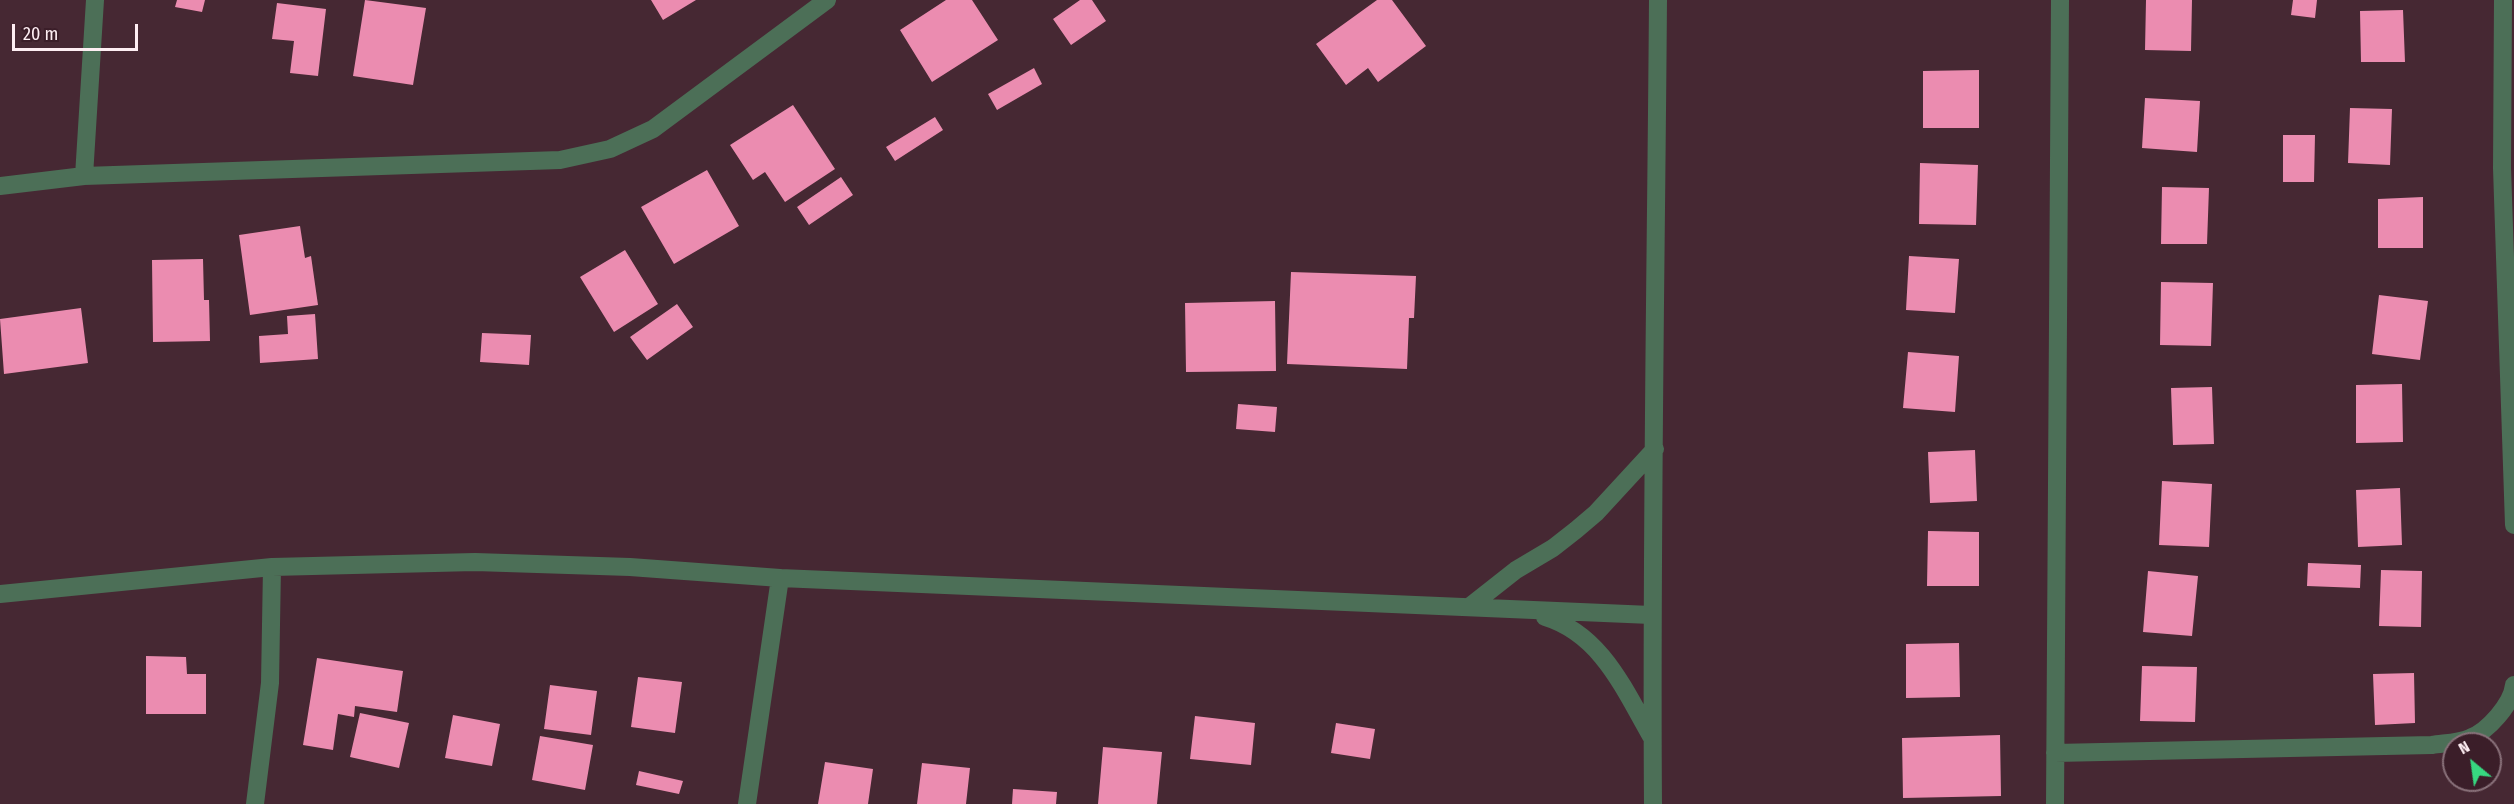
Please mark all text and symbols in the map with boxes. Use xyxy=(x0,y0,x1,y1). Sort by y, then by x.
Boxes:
scale bar xyxy=(15,12,141,50)
text: 20 m xyxy=(23,23,58,45)
north arrow xyxy=(2442,732,2502,792)
text: N xyxy=(2455,737,2473,758)

